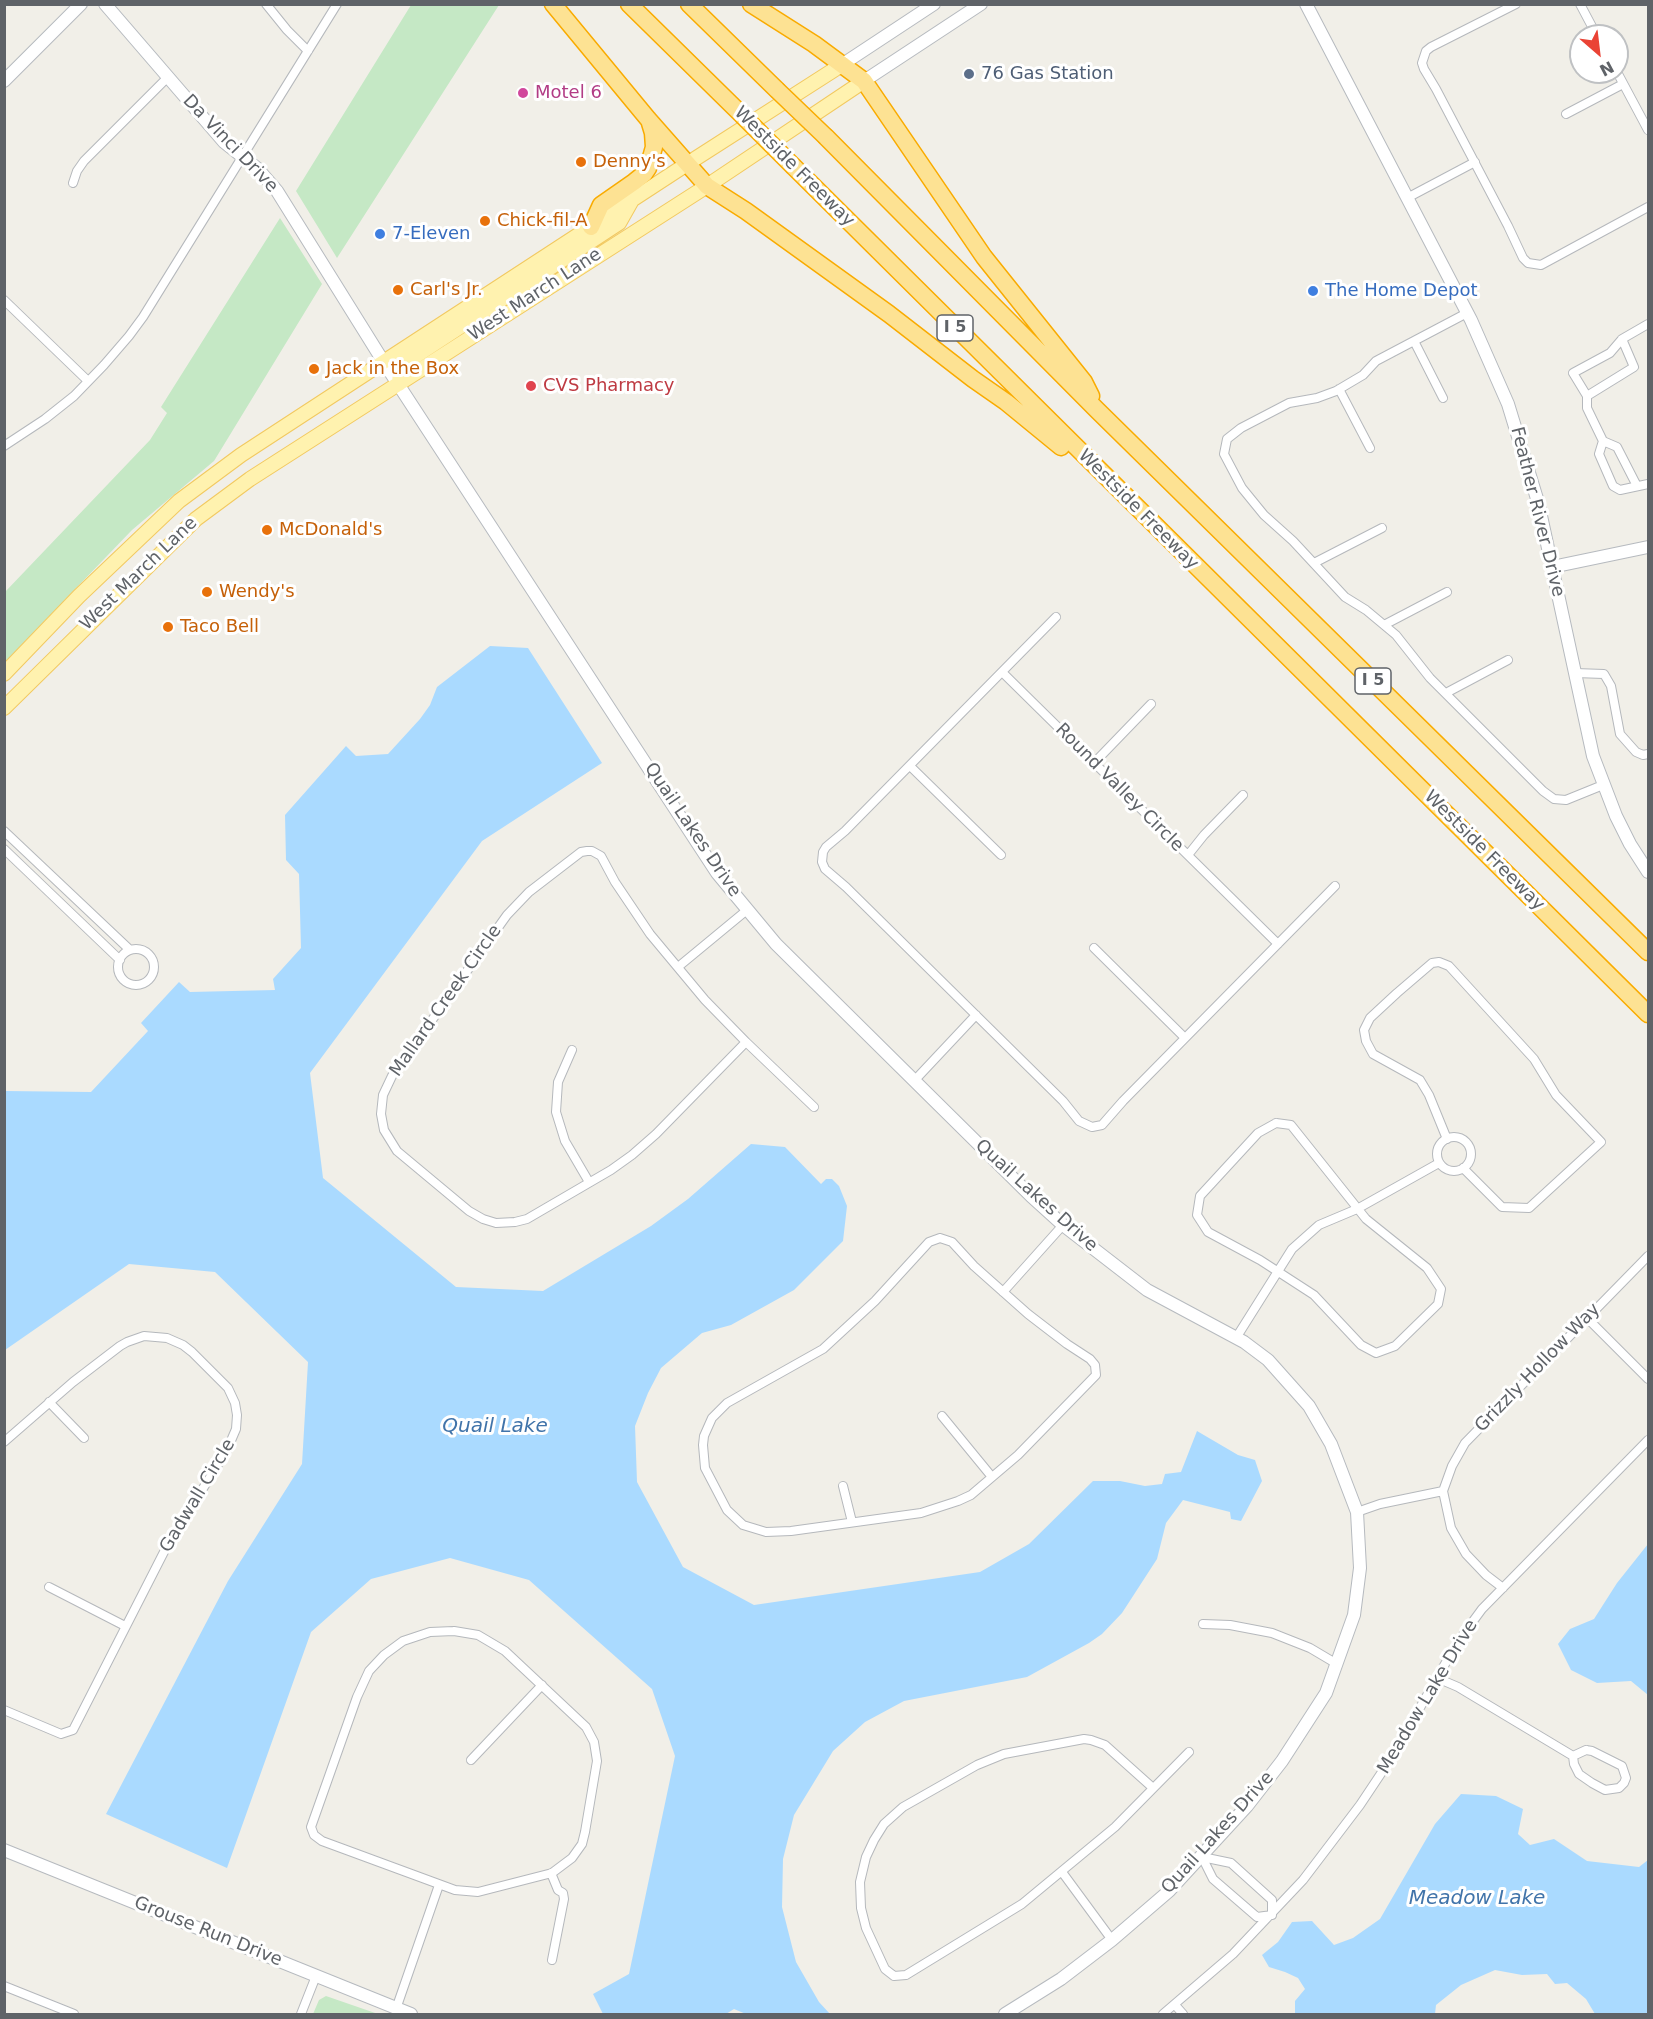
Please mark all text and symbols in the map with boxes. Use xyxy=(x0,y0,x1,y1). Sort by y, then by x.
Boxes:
north arrow xyxy=(1569,24,1629,84)
text: N xyxy=(1596,57,1617,80)
place label: 76 Gas Station xyxy=(981,63,1114,85)
marker: 76 Gas Station xyxy=(962,67,976,81)
place label: Motel 6 xyxy=(535,82,602,104)
marker: Motel 6 xyxy=(516,86,530,100)
street label: Da Vinci Drive xyxy=(178,91,282,197)
street label: Westside Freeway xyxy=(729,102,859,232)
place label: Denny's xyxy=(593,151,666,173)
marker: Denny's xyxy=(574,155,588,169)
place label: Chick-fil-A xyxy=(497,210,588,232)
marker: Chick-fil-A xyxy=(478,214,492,228)
place label: 7-Eleven xyxy=(392,223,471,245)
marker: 7-Eleven xyxy=(373,227,387,241)
street label: West March Lane xyxy=(464,244,606,346)
place label: Carl's Jr. xyxy=(410,279,483,301)
place label: The Home Depot xyxy=(1325,280,1478,302)
marker: Carl's Jr. xyxy=(391,283,405,297)
marker: The Home Depot xyxy=(1306,284,1320,298)
road number: I 5 xyxy=(937,315,973,341)
place label: Jack in the Box xyxy=(326,358,459,380)
marker: Jack in the Box xyxy=(307,362,321,376)
place label: CVS Pharmacy xyxy=(543,375,675,397)
marker: CVS Pharmacy xyxy=(524,379,538,393)
street label: Feather River Drive xyxy=(1505,425,1569,599)
street label: Westside Freeway xyxy=(1073,445,1203,575)
street label: West March Lane xyxy=(76,513,202,635)
place label: McDonald's xyxy=(279,519,382,541)
marker: McDonald's xyxy=(260,523,274,537)
place label: Wendy's xyxy=(219,581,295,603)
marker: Wendy's xyxy=(200,585,214,599)
place label: Taco Bell xyxy=(180,616,259,638)
marker: Taco Bell xyxy=(161,620,175,634)
road number: I 5 xyxy=(1355,668,1391,694)
street label: Round Valley Circle xyxy=(1050,719,1188,857)
street label: Quail Lakes Drive xyxy=(639,759,745,901)
street label: Westside Freeway xyxy=(1419,786,1549,916)
street label: Mallard Creek Circle xyxy=(385,921,507,1081)
street label: Quail Lakes Drive xyxy=(970,1135,1102,1257)
street label: Grizzly Hollow Way xyxy=(1471,1299,1605,1437)
water label: Quail Lake xyxy=(442,1415,548,1439)
street label: Gadwall Circle xyxy=(156,1435,240,1557)
street label: Meadow Lake Drive xyxy=(1373,1616,1483,1778)
street label: Quail Lakes Drive xyxy=(1157,1767,1279,1899)
water label: Meadow Lake xyxy=(1409,1887,1545,1911)
street label: Grouse Run Drive xyxy=(131,1892,285,1972)

